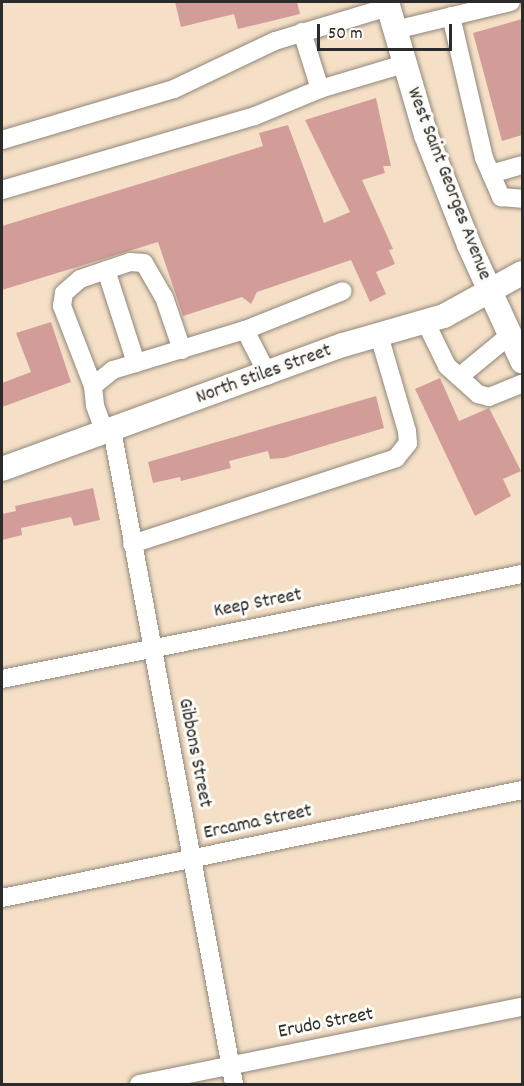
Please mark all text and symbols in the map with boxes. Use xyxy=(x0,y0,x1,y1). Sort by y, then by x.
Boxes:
scale bar xyxy=(320,12,455,50)
text: 50 m xyxy=(328,22,363,47)
street label: West Saint Georges Avenue xyxy=(400,84,496,284)
street label: North Stiles Street xyxy=(193,339,335,411)
street label: Keep Street xyxy=(212,584,304,624)
street label: Gibbons Street xyxy=(172,696,216,810)
street label: Ercama Street xyxy=(202,800,314,846)
street label: Erudo Street xyxy=(276,1003,376,1045)

